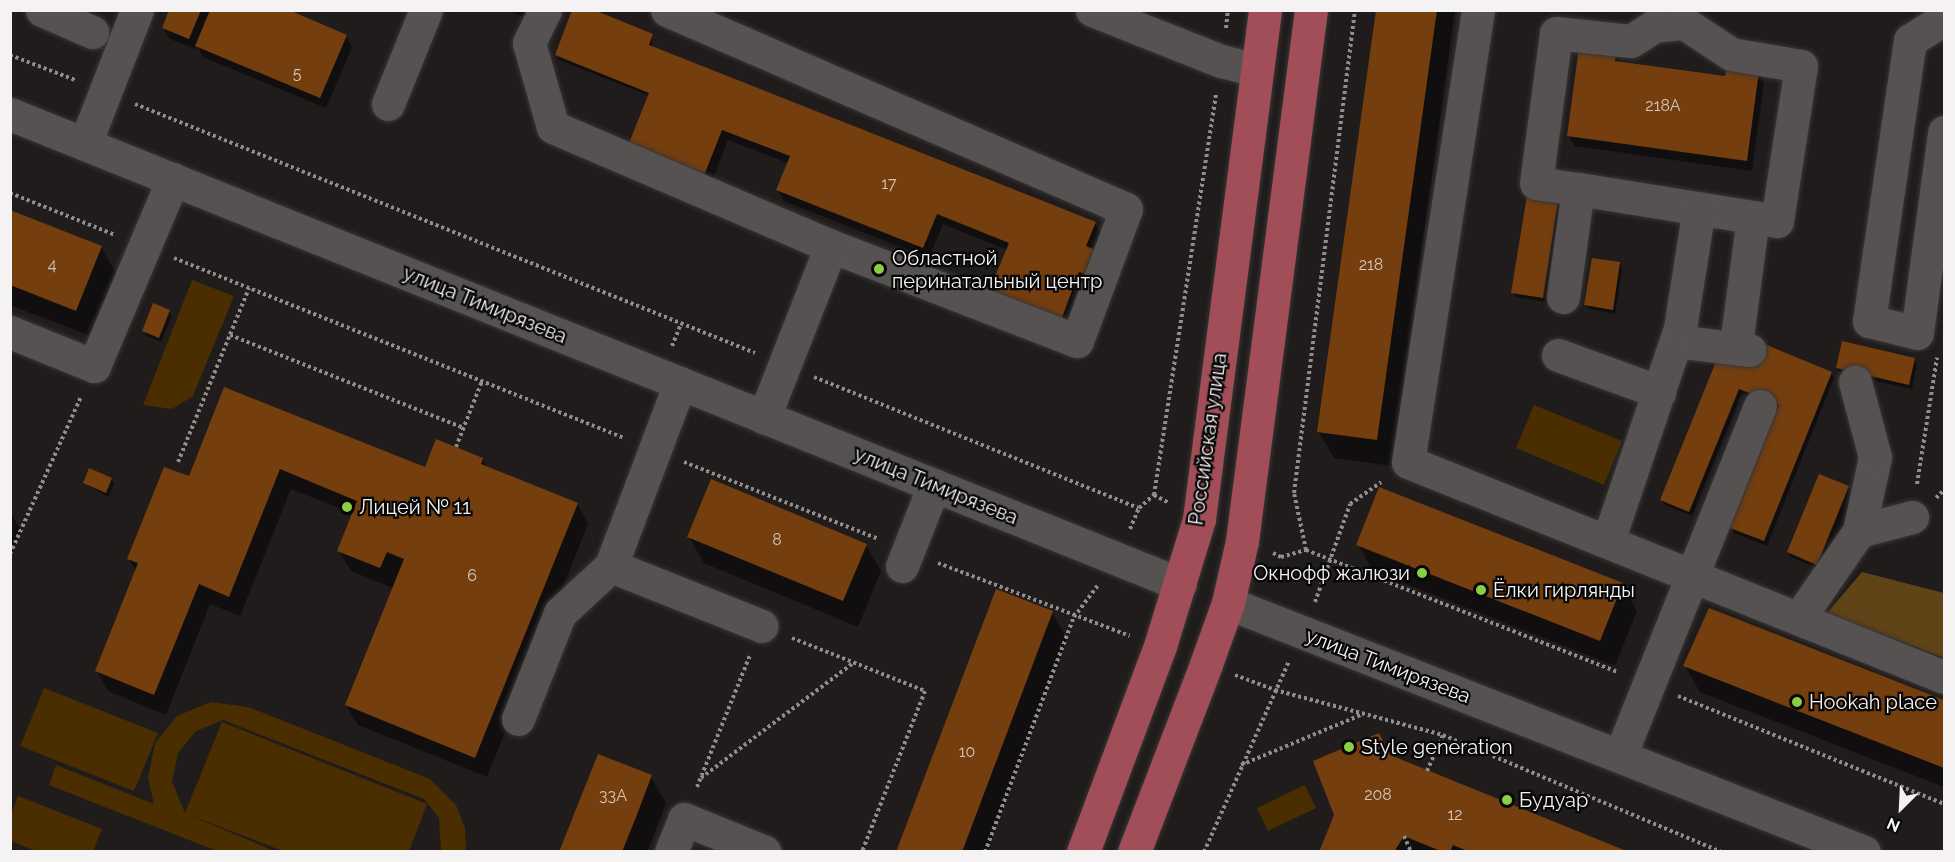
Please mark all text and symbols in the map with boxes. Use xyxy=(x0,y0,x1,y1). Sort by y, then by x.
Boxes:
house number: 5 xyxy=(293,64,301,84)
house number: 218А xyxy=(1645,96,1681,116)
house number: 17 xyxy=(881,174,897,194)
place label: Областной перинатальный центр xyxy=(892,246,1102,293)
house number: 4 xyxy=(48,255,56,275)
house number: 218 xyxy=(1359,255,1383,275)
marker: Областной перинатальный центр xyxy=(870,260,888,278)
street label: улица Тимирязева xyxy=(399,261,571,349)
street label: Российская улица xyxy=(1184,351,1232,527)
street label: улица Тимирязева xyxy=(850,442,1022,530)
place label: Лицей № 11 xyxy=(359,495,471,519)
marker: Лицей № 11 xyxy=(340,500,354,514)
house number: 8 xyxy=(772,530,782,550)
place label: Окнофф жалюзи xyxy=(1253,561,1410,585)
house number: 6 xyxy=(467,566,477,586)
marker: Окнофф жалюзи xyxy=(1415,566,1429,580)
place label: Ёлки гирлянды xyxy=(1493,578,1635,602)
marker: Ёлки гирлянды xyxy=(1474,583,1488,597)
street label: улица Тимирязева xyxy=(1302,623,1474,709)
place label: Hookah place xyxy=(1809,690,1937,714)
marker: Hookah place xyxy=(1790,695,1804,709)
place label: Style generation xyxy=(1361,735,1513,759)
marker: Style generation xyxy=(1342,740,1356,754)
house number: 10 xyxy=(959,742,975,762)
north arrow xyxy=(1871,778,1931,838)
house number: 208 xyxy=(1364,785,1392,805)
house number: 33А xyxy=(599,786,627,806)
place label: Будуар xyxy=(1519,788,1588,812)
marker: Будуар xyxy=(1500,793,1514,807)
house number: 12 xyxy=(1447,805,1463,825)
text: N xyxy=(1884,814,1903,836)

